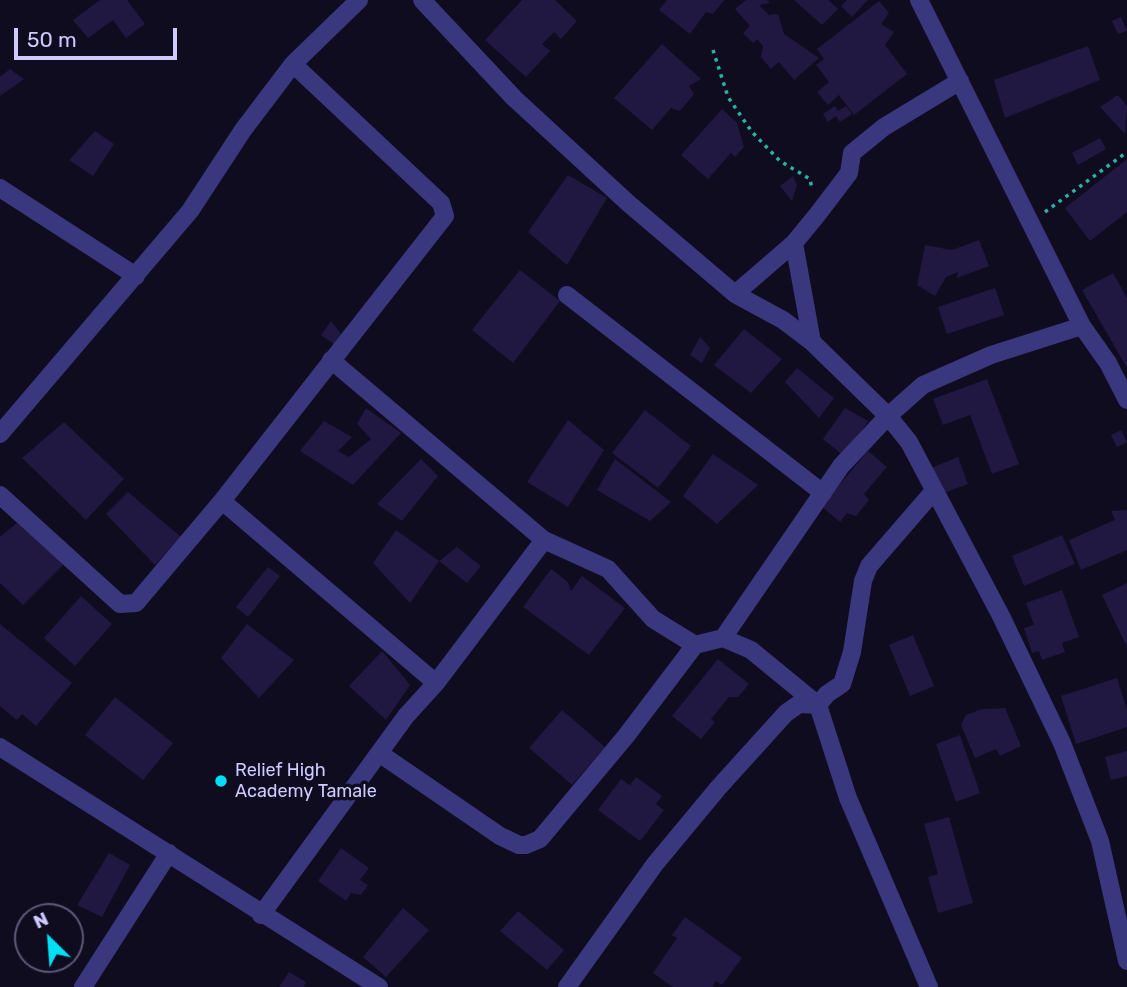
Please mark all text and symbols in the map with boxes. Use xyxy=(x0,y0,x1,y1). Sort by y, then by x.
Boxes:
scale bar xyxy=(18,14,180,58)
text: 50 m xyxy=(27,27,77,52)
place label: Relief High Academy Tamale xyxy=(235,760,377,802)
marker: Relief High Academy Tamale xyxy=(213,773,229,789)
north arrow xyxy=(14,903,84,973)
text: N xyxy=(30,907,52,934)

